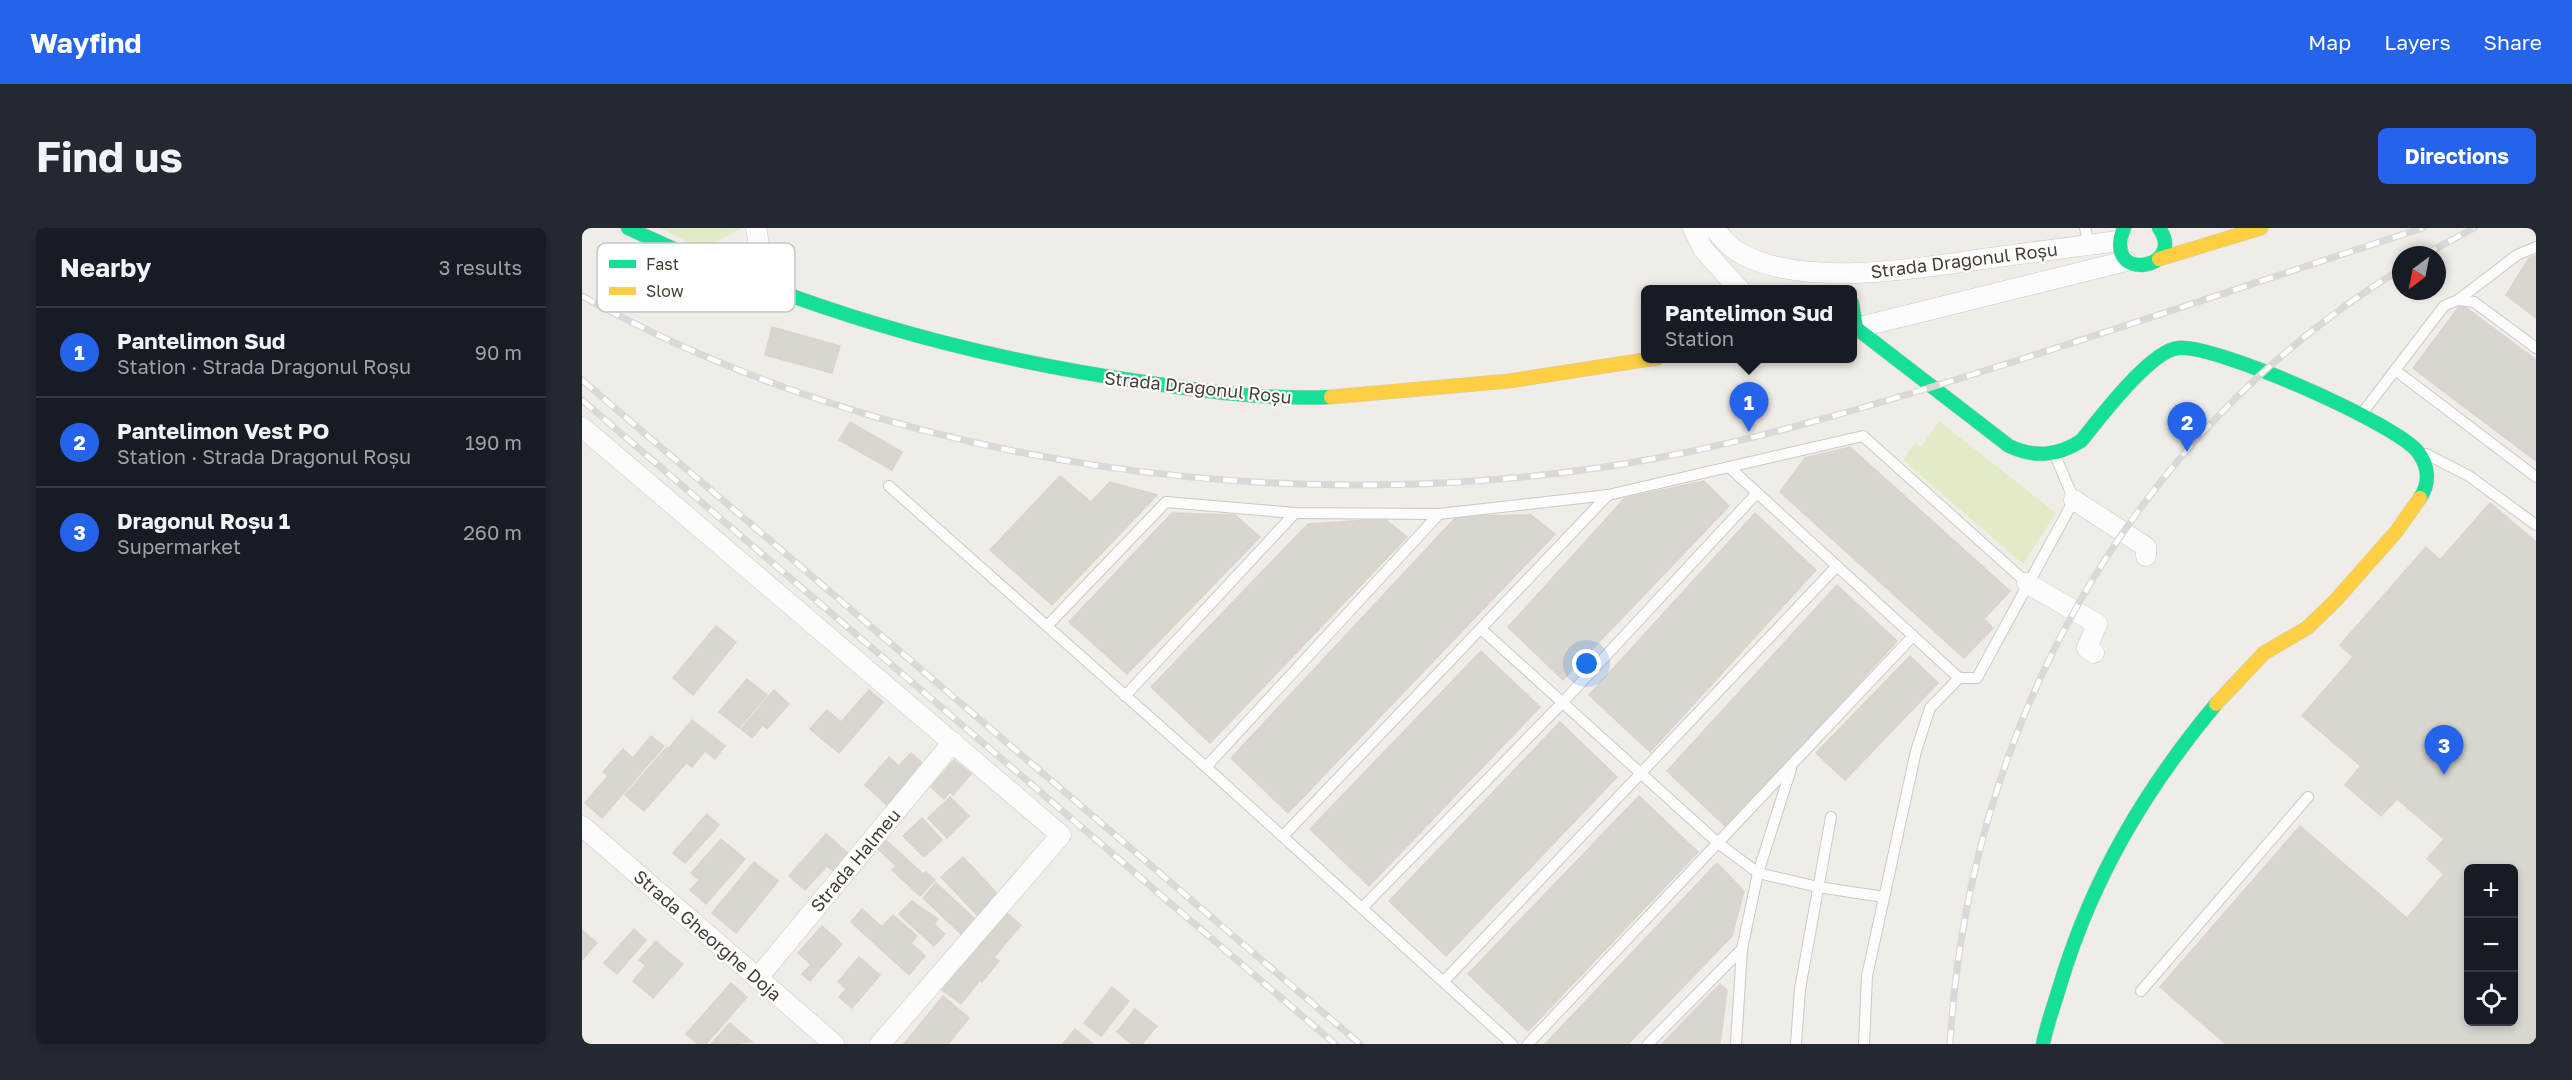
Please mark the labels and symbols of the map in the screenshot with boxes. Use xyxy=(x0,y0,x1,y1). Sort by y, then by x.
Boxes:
street label: Strada Dragonul Roșu xyxy=(1869,238,2059,282)
legend xyxy=(597,243,795,312)
north arrow xyxy=(2392,246,2446,300)
text: Fast xyxy=(646,254,679,274)
text: Slow xyxy=(646,281,684,301)
street label: Strada Dragonul Roșu xyxy=(1103,366,1293,408)
pin: 1 xyxy=(1730,382,1768,432)
pin: 2 xyxy=(2168,402,2206,452)
your location xyxy=(1572,649,1601,678)
pin: 3 xyxy=(2424,726,2464,775)
street label: Strada Halmeu xyxy=(805,804,905,916)
street label: Strada Gheorghe Doja xyxy=(630,865,786,1005)

